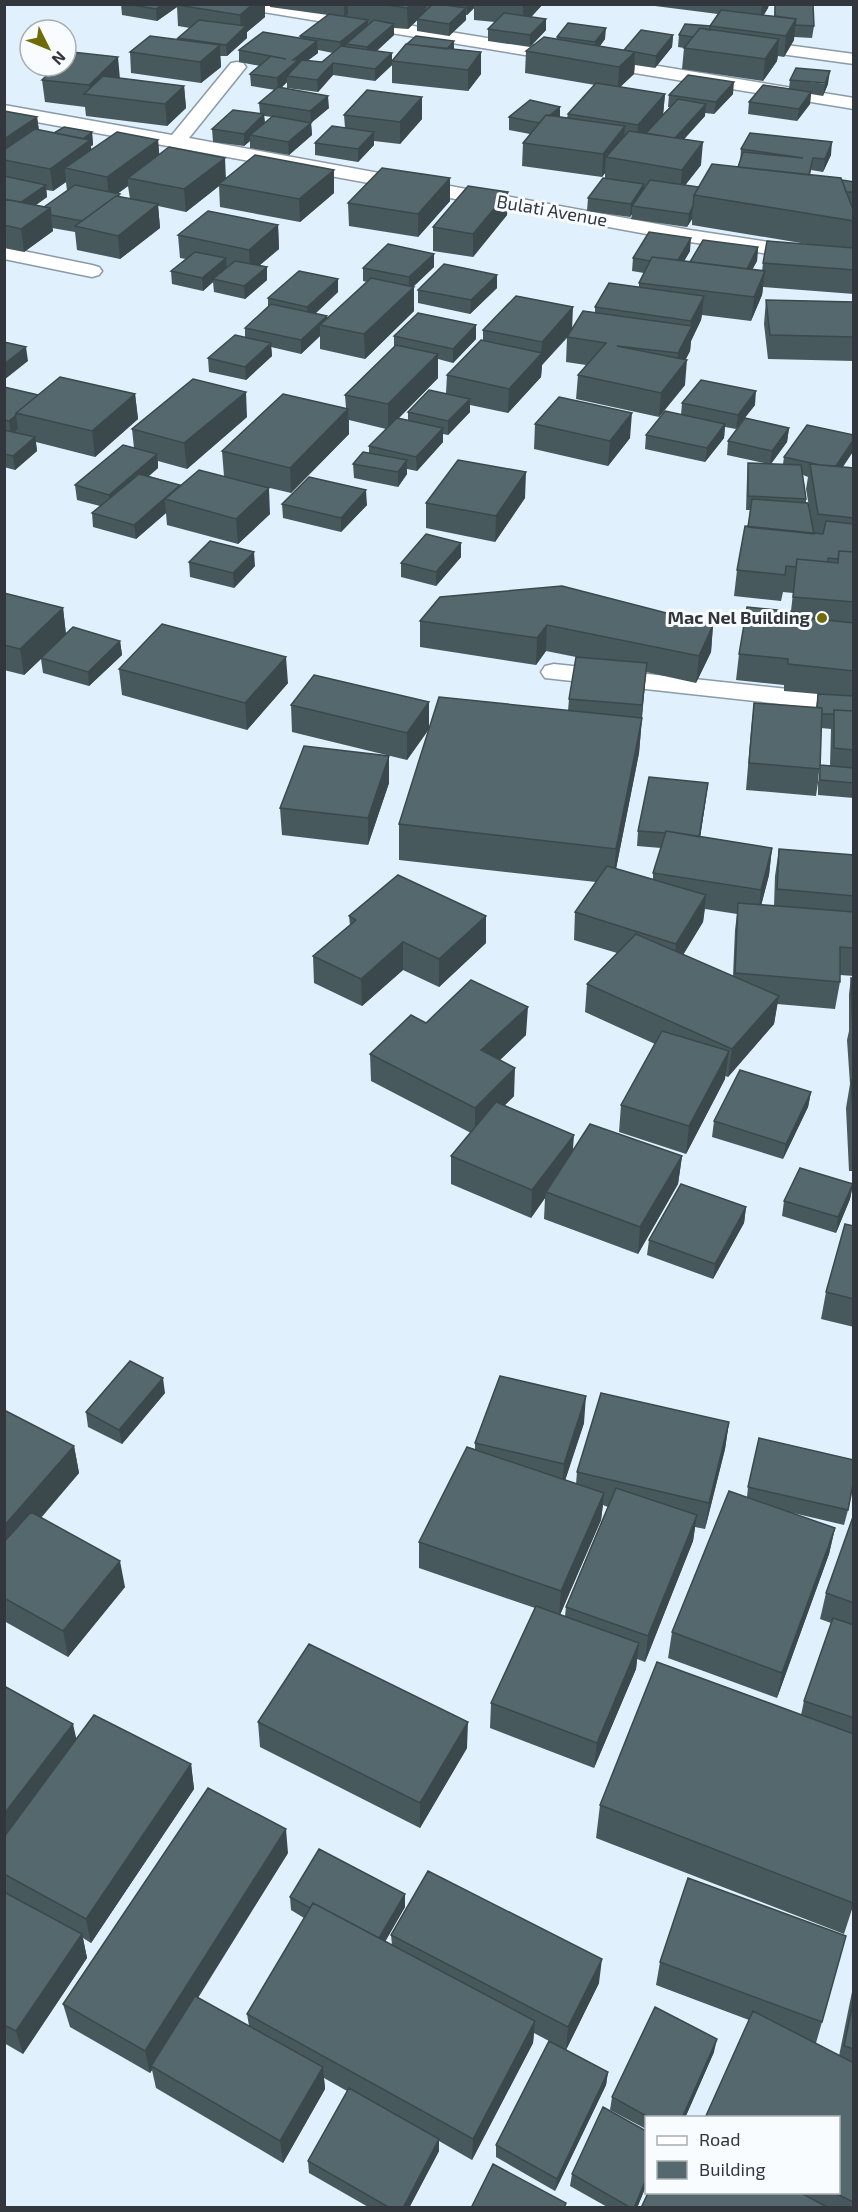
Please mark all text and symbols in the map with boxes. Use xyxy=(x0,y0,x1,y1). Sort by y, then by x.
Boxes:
north arrow xyxy=(18,18,78,78)
text: N xyxy=(48,48,70,69)
street label: Bulati Avenue xyxy=(495,189,609,231)
place label: Mac Nel Building xyxy=(668,606,811,628)
marker: Mac Nel Building xyxy=(815,611,829,625)
legend xyxy=(645,2116,840,2194)
text: Road xyxy=(699,2128,740,2150)
text: Building xyxy=(699,2158,766,2180)

